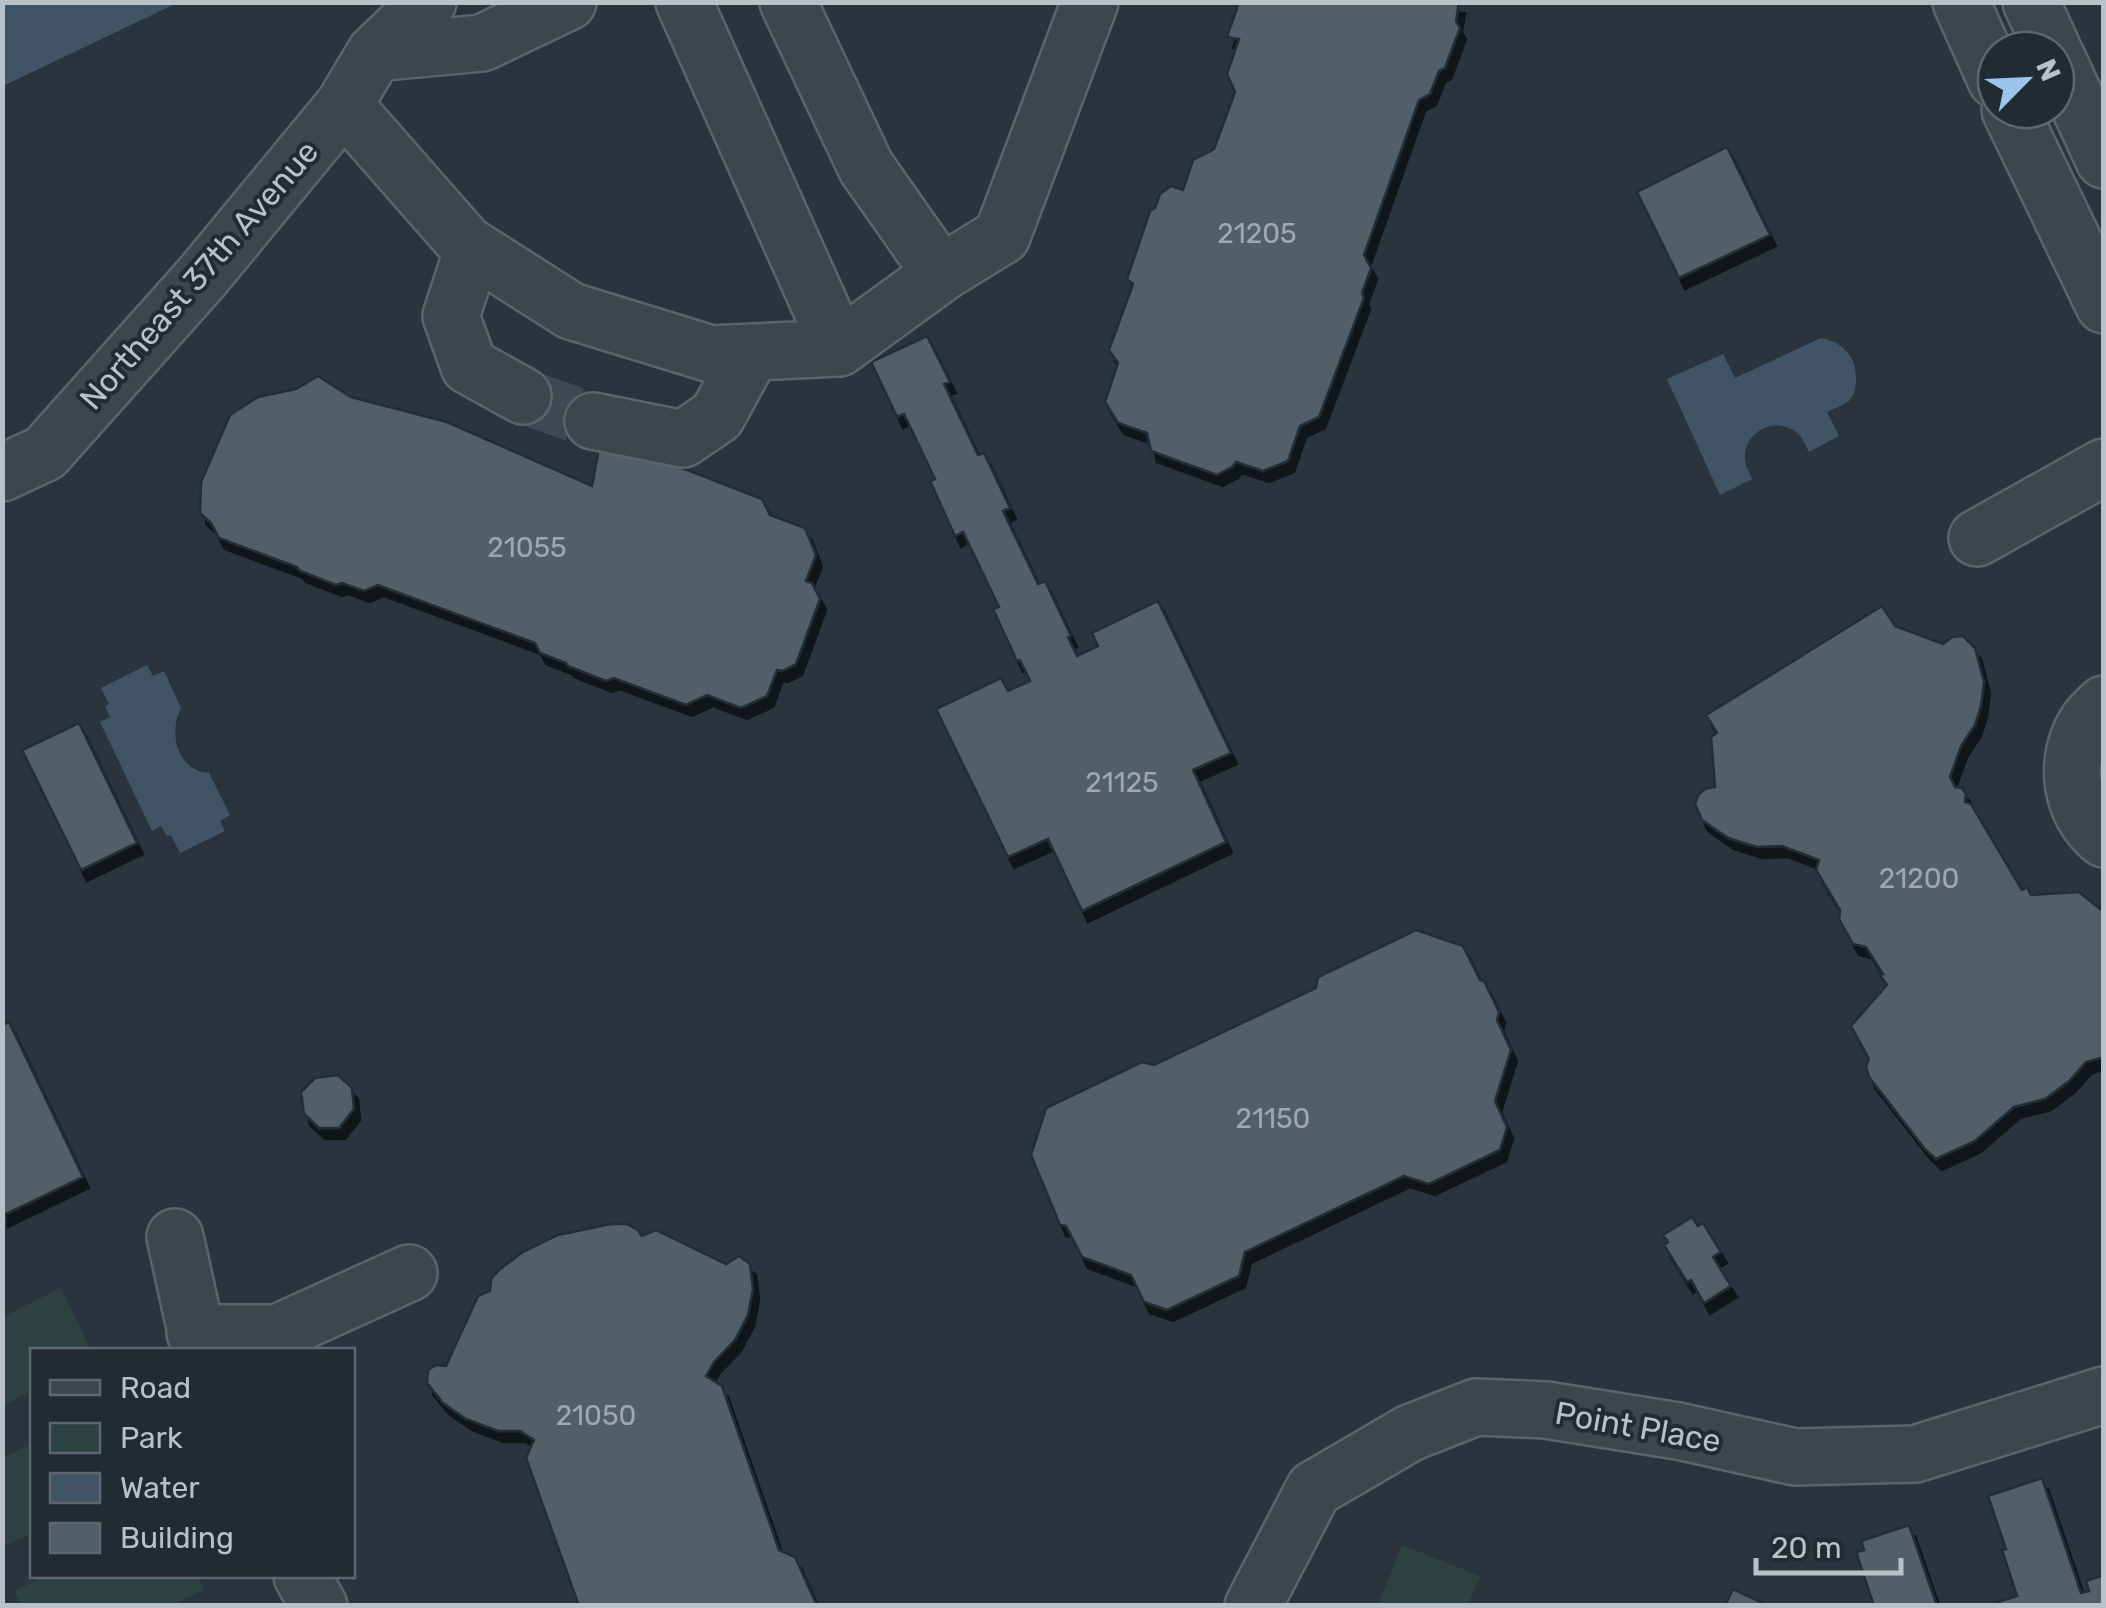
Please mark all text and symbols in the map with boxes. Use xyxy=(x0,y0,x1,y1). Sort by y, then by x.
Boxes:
north arrow xyxy=(1976,30,2076,130)
text: N xyxy=(2029,54,2068,86)
street label: Northeast 37th Avenue xyxy=(72,133,326,417)
house number: 21205 xyxy=(1217,217,1297,250)
house number: 21055 xyxy=(487,531,567,564)
house number: 21125 xyxy=(1085,766,1159,799)
house number: 21200 xyxy=(1879,862,1959,895)
house number: 21150 xyxy=(1236,1102,1310,1135)
legend xyxy=(30,1348,355,1578)
text: Road xyxy=(120,1370,191,1406)
street label: Point Place xyxy=(1552,1394,1724,1460)
house number: 21050 xyxy=(556,1399,636,1432)
text: Park xyxy=(120,1420,183,1456)
text: Water xyxy=(120,1470,200,1506)
scale bar xyxy=(1756,1513,1901,1575)
text: Building xyxy=(120,1520,234,1556)
text: 20 m xyxy=(1771,1530,1842,1566)

